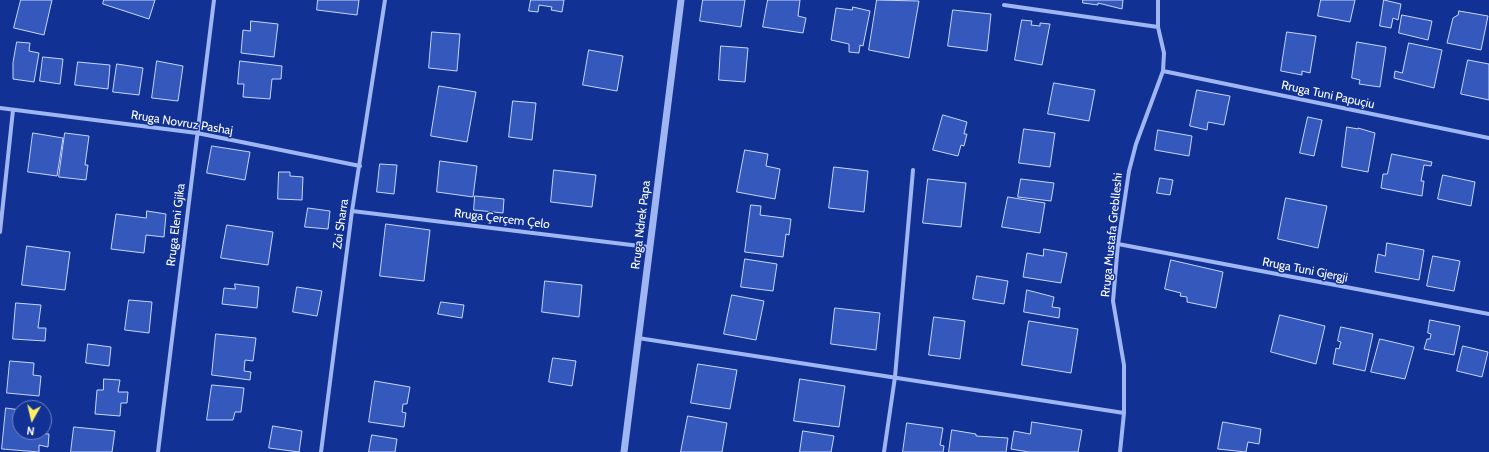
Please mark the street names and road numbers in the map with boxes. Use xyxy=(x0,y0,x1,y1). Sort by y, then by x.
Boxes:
street label: Rruga Tuni Papuçiu xyxy=(1280,78,1376,112)
street label: Rruga Novruz Pashaj xyxy=(130,108,234,138)
street label: Rruga Mustafa Greblleshi xyxy=(1098,172,1126,298)
street label: Rruga Ndrek Papa xyxy=(628,180,654,270)
street label: Rruga Eleni Gjika xyxy=(164,183,188,267)
street label: Zoi Sharra xyxy=(330,198,352,250)
street label: Rruga Çerçem Çelo xyxy=(453,206,551,232)
street label: Rruga Tuni Gjergji xyxy=(1261,255,1349,285)

